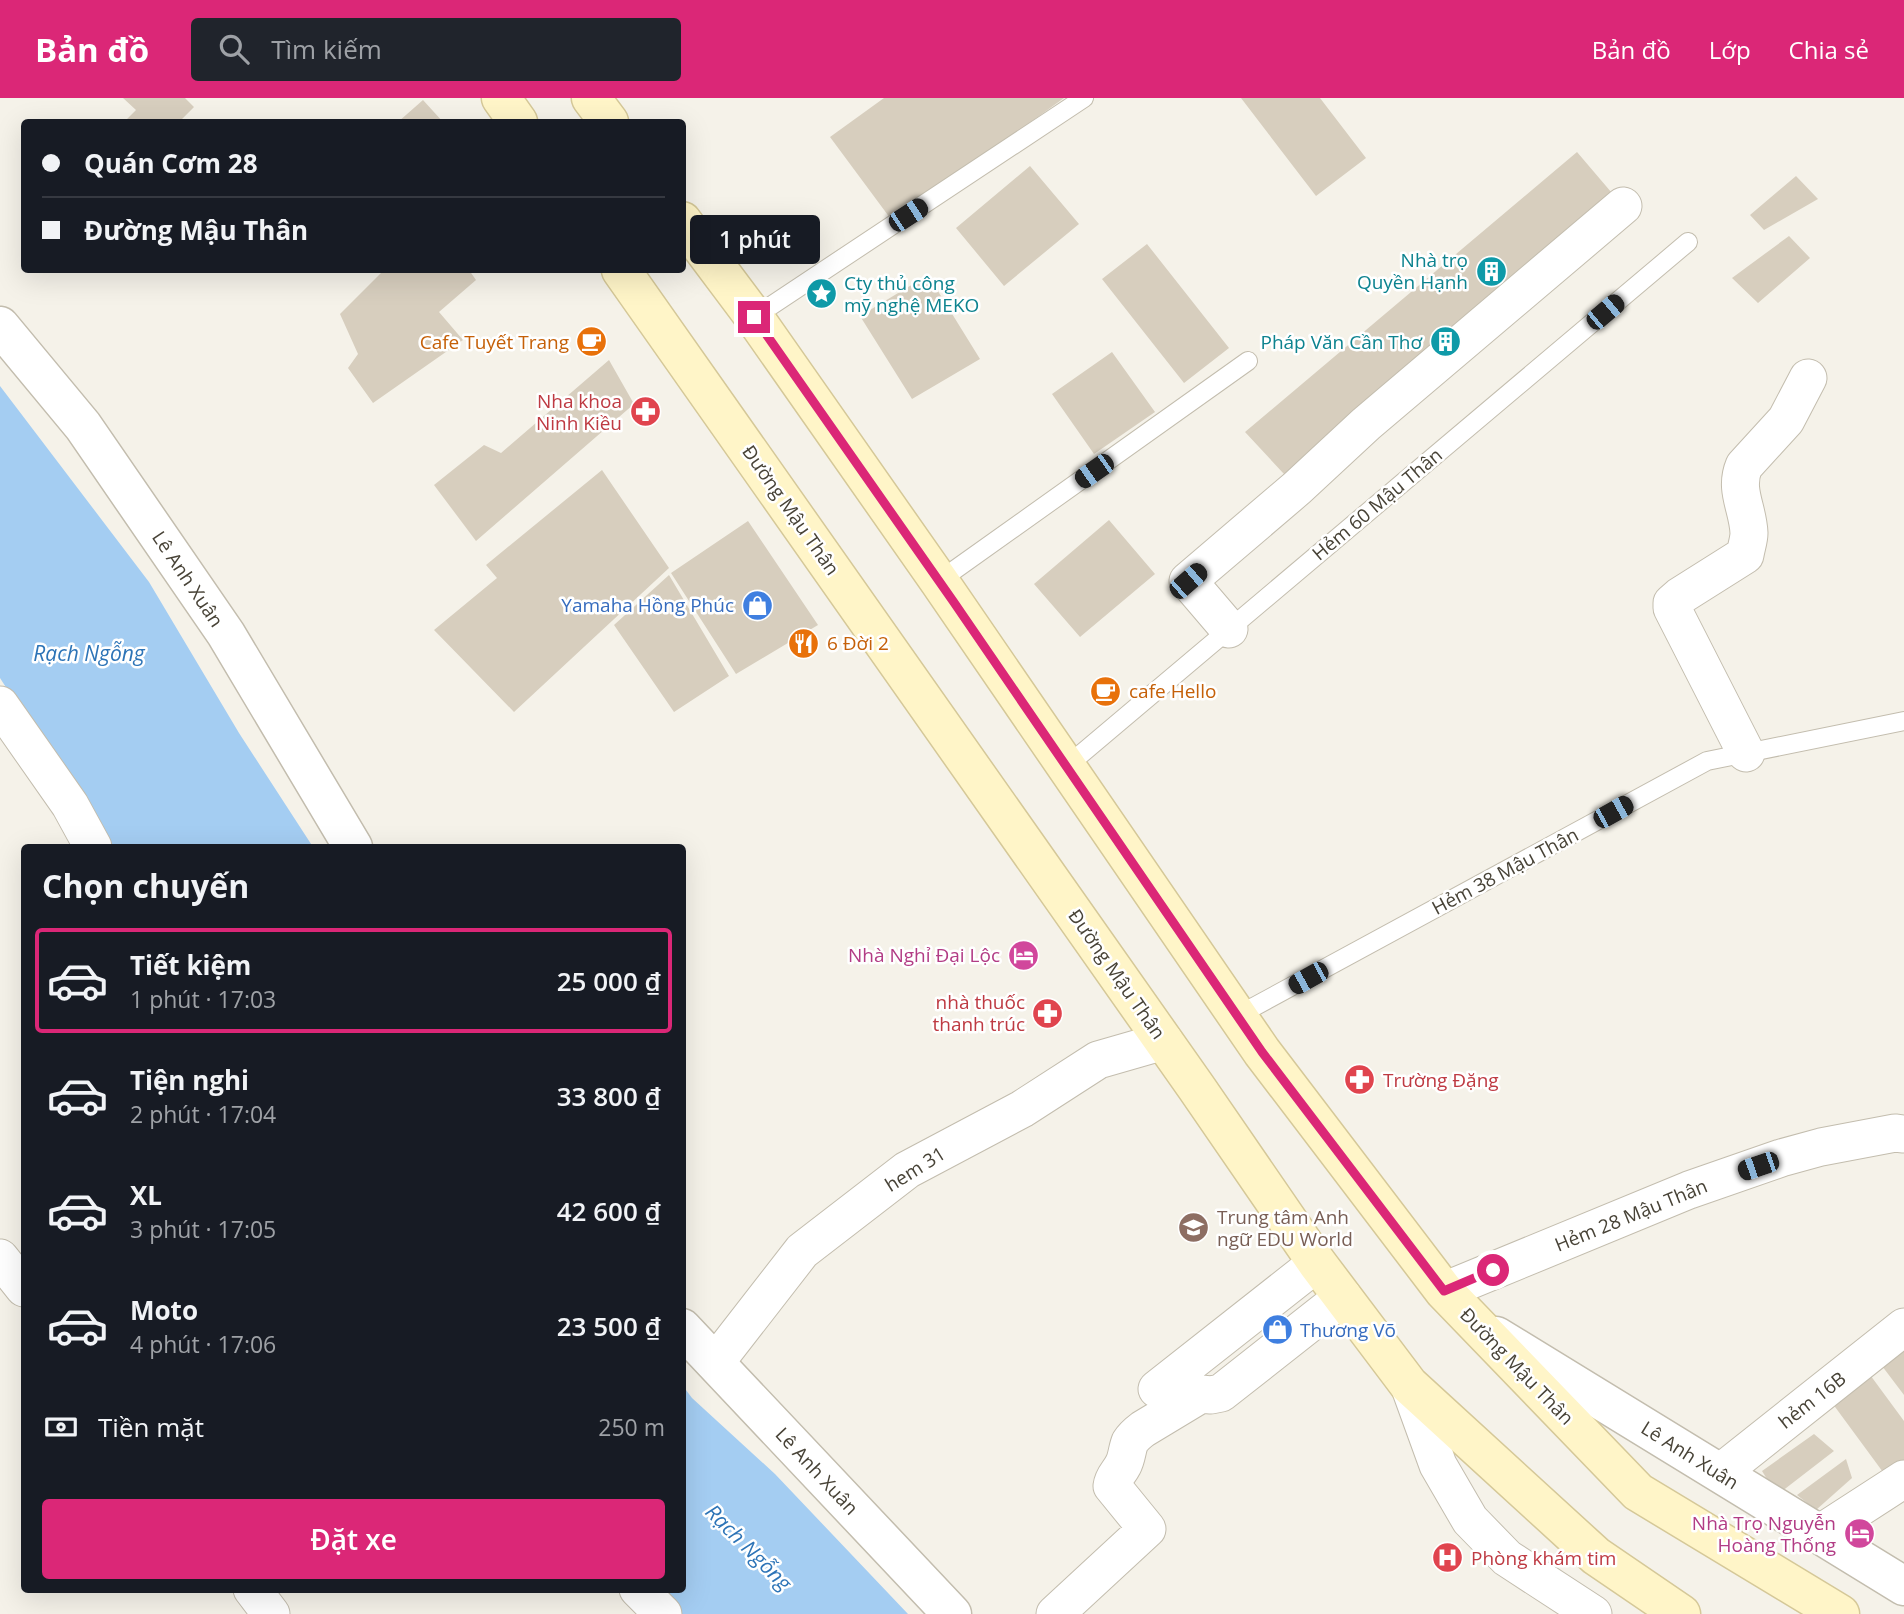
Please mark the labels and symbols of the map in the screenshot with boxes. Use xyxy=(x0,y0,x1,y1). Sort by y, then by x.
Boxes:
car xyxy=(885,195,932,235)
callout: 1 phút xyxy=(689,216,819,264)
place label: Nhà trọ Quyền Hạnh xyxy=(1357,247,1468,295)
building icon: Nhà trọ Quyền Hạnh xyxy=(1474,254,1508,288)
place label: Cty thủ công mỹ nghệ MEKO xyxy=(844,270,979,318)
place icon: Cty thủ công mỹ nghệ MEKO xyxy=(804,277,838,311)
car xyxy=(1583,290,1628,334)
route end xyxy=(738,301,770,333)
cafe icon: Cafe Tuyết Trang xyxy=(575,325,609,359)
building icon: Pháp Văn Cần Thơ xyxy=(1428,325,1462,359)
place label: Cafe Tuyết Trang xyxy=(420,329,569,355)
place label: Pháp Văn Cần Thơ xyxy=(1260,329,1423,355)
place label: Nha khoa Ninh Kiều xyxy=(536,388,622,436)
pharmacy icon: Nha khoa Ninh Kiều xyxy=(628,395,662,429)
street label: Đường Mậu Thân xyxy=(736,440,846,580)
street label: Hẻm 60 Mậu Thân xyxy=(1306,442,1448,566)
car xyxy=(1071,450,1118,492)
street label: Lê Anh Xuân xyxy=(146,526,230,632)
car xyxy=(1166,559,1211,603)
shop icon: Yamaha Hồng Phúc xyxy=(740,588,774,622)
place label: Yamaha Hồng Phúc xyxy=(561,592,734,618)
restaurant icon: 6 Đời 2 xyxy=(787,626,821,660)
place label: 6 Đời 2 xyxy=(827,630,889,656)
water label: Rạch Ngỗng xyxy=(33,639,146,667)
cafe icon: cafe Hello xyxy=(1089,674,1123,708)
place label: cafe Hello xyxy=(1129,678,1216,704)
car xyxy=(1590,793,1637,831)
street label: Hẻm 38 Mậu Thân xyxy=(1427,821,1583,921)
street label: Đường Mậu Thân xyxy=(1062,904,1172,1044)
hotel icon: Nhà Nghỉ Đại Lộc xyxy=(1006,938,1040,972)
place label: Nhà Nghỉ Đại Lộc xyxy=(848,942,1000,968)
car xyxy=(1285,959,1332,997)
place label: nhà thuốc thanh trúc xyxy=(932,989,1025,1037)
pharmacy icon: nhà thuốc thanh trúc xyxy=(1031,996,1065,1030)
pharmacy icon: Trường Đặng xyxy=(1343,1063,1377,1097)
place label: Trường Đặng xyxy=(1383,1067,1499,1093)
street label: hem 31 xyxy=(880,1140,950,1198)
car xyxy=(1735,1149,1782,1183)
street label: Hẻm 28 Mậu Thân xyxy=(1551,1173,1711,1257)
place label: Trung tâm Anh ngữ EDU World xyxy=(1217,1204,1353,1252)
school or university icon: Trung tâm Anh ngữ EDU World xyxy=(1177,1211,1211,1245)
route start xyxy=(1477,1254,1509,1286)
street label: Đường Mậu Thân xyxy=(1454,1302,1580,1430)
shop icon: Thương Võ xyxy=(1260,1313,1294,1347)
place label: Thương Võ xyxy=(1300,1317,1396,1343)
street label: hẻm 16B xyxy=(1773,1365,1851,1435)
street label: Lê Anh Xuân xyxy=(1636,1415,1744,1495)
street label: Lê Anh Xuân xyxy=(770,1422,864,1520)
water label: Rạch Ngỗng xyxy=(700,1498,799,1597)
place label: Nhà Trọ Nguyễn Hoàng Thống xyxy=(1692,1510,1836,1558)
hotel icon: Nhà Trọ Nguyễn Hoàng Thống xyxy=(1842,1517,1876,1551)
hospital icon: Phòng khám tim xyxy=(1431,1541,1465,1575)
place label: Phòng khám tim xyxy=(1471,1545,1616,1571)

